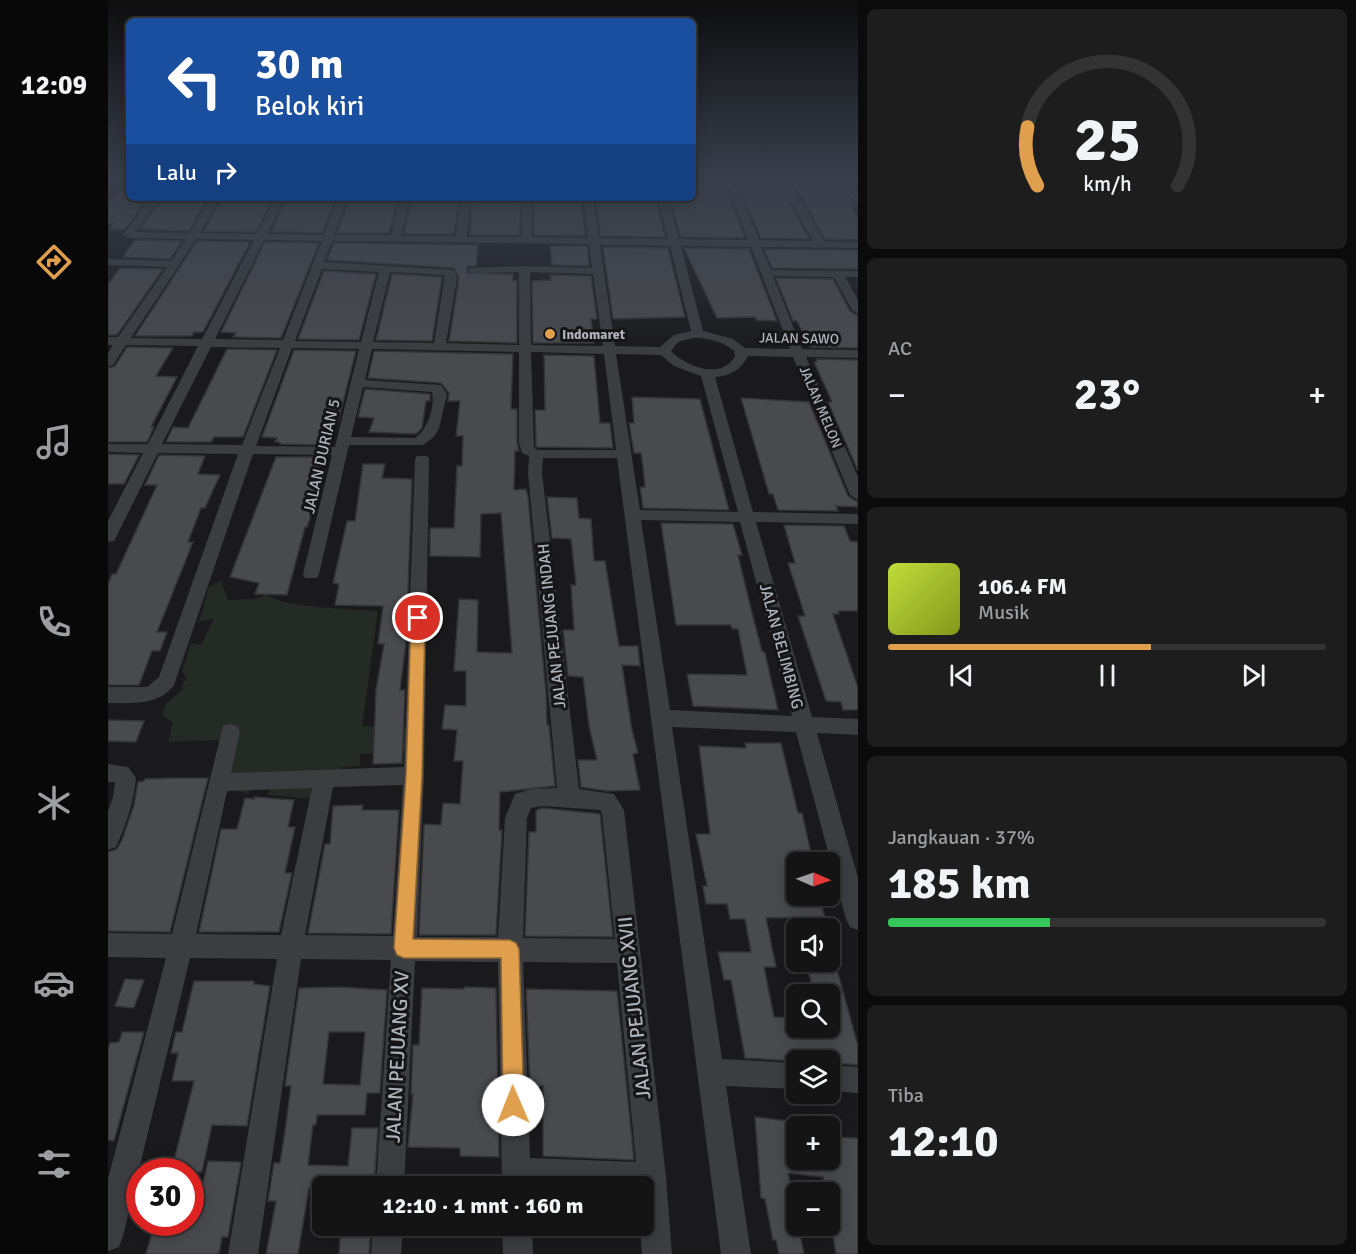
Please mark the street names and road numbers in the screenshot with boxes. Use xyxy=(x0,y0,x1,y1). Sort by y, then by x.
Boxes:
street label: JALAN SAWO xyxy=(759,329,839,348)
street label: JALAN MELON xyxy=(796,363,846,451)
street label: JALAN DURIAN 5 xyxy=(299,397,345,516)
street label: JALAN PEJUANG INDAH xyxy=(533,543,571,709)
street label: JALAN BELIMBING xyxy=(755,581,807,711)
street label: JALAN PEJUANG XVII xyxy=(612,915,657,1101)
street label: JALAN PEJUANG XV xyxy=(381,970,415,1144)

